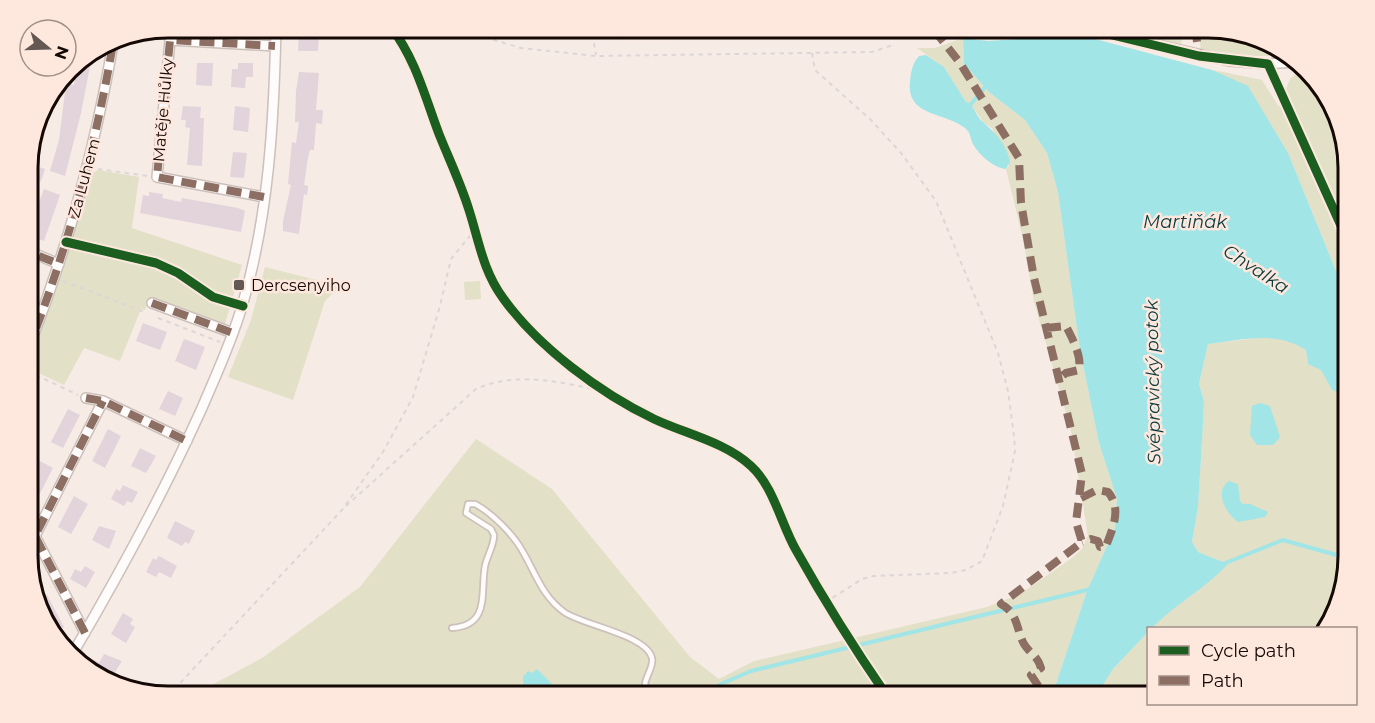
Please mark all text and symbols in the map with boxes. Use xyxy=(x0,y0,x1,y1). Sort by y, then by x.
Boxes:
north arrow xyxy=(18,18,78,78)
text: N xyxy=(51,44,73,62)
street label: Matěje Hůlky xyxy=(149,57,177,163)
street label: Za Luhem xyxy=(64,136,104,220)
water label: Martiňák xyxy=(1143,211,1228,233)
water label: Chvalka xyxy=(1219,240,1293,298)
place label: Dercsenyiho xyxy=(251,276,351,295)
marker: Dercsenyiho xyxy=(232,278,246,292)
water label: Svépravický potok xyxy=(1141,298,1165,464)
legend xyxy=(1147,627,1357,705)
text: Cycle path xyxy=(1201,640,1296,662)
text: Path xyxy=(1201,670,1244,692)

